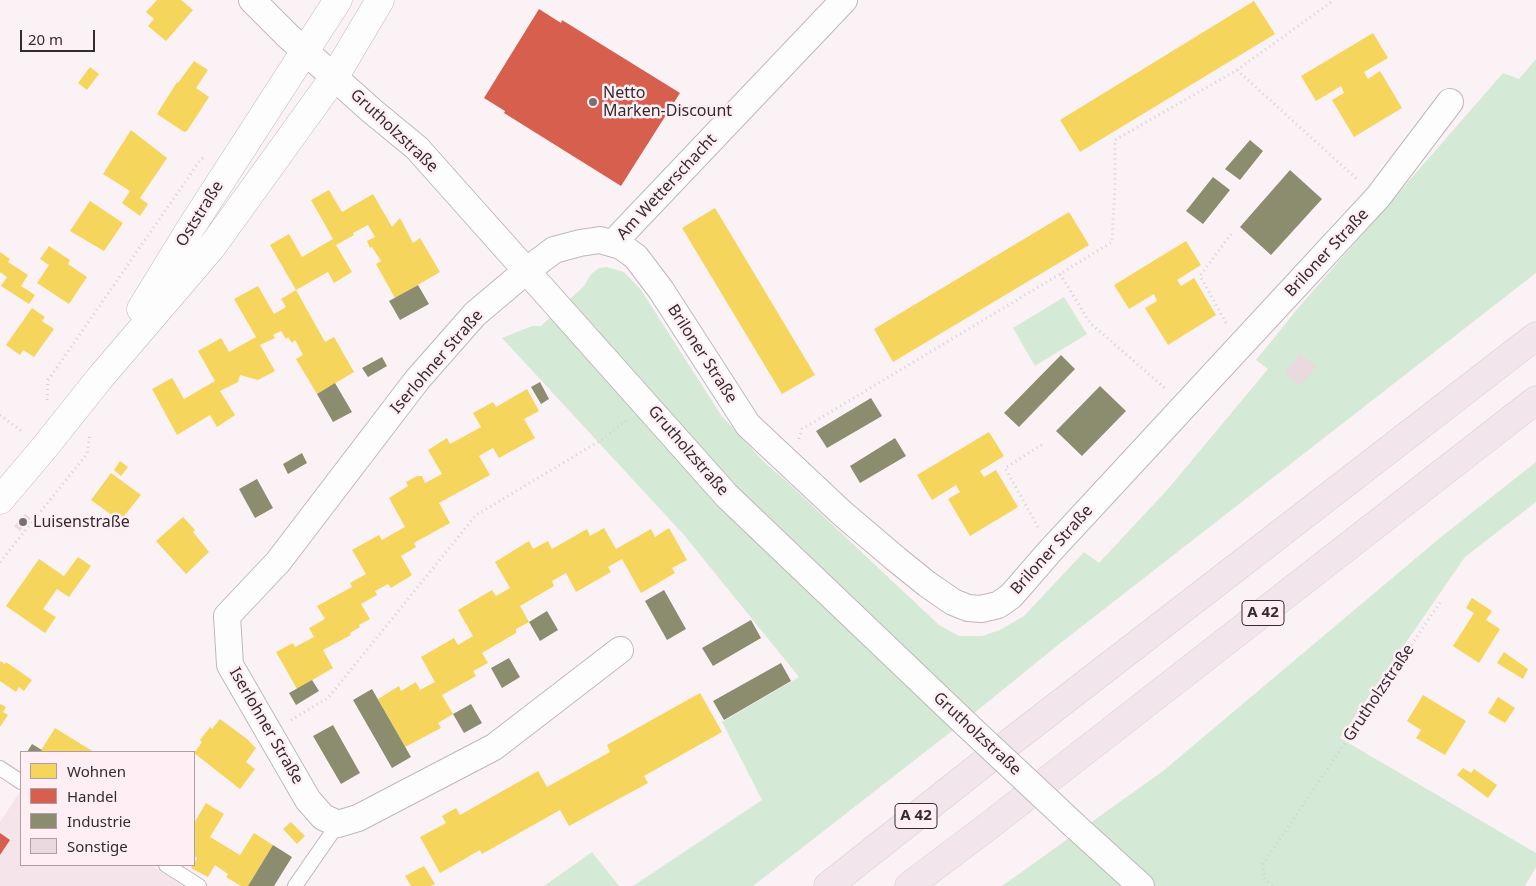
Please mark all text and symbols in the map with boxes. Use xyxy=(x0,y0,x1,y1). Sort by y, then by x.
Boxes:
scale bar xyxy=(22,20,98,52)
text: 20 m xyxy=(28,29,63,49)
place label: Netto Marken-Discount xyxy=(603,83,732,121)
street label: Grutholzstraße xyxy=(346,85,442,177)
marker: Netto Marken-Discount xyxy=(587,96,599,108)
street label: Am Wetterschacht xyxy=(613,130,721,244)
street label: Oststraße xyxy=(172,178,228,250)
street label: Briloner Straße xyxy=(1281,205,1373,301)
street label: Briloner Straße xyxy=(663,301,741,407)
street label: Iserlohner Straße xyxy=(387,306,487,418)
street label: Grutholzstraße xyxy=(644,402,732,500)
street label: Briloner Straße xyxy=(1007,501,1097,599)
place label: Luisenstraße xyxy=(33,512,130,532)
marker: Luisenstraße xyxy=(17,516,29,528)
road number: A 42 xyxy=(1242,600,1284,626)
street label: Grutholzstraße xyxy=(1339,641,1419,745)
street label: Iserlohner Straße xyxy=(225,664,307,788)
street label: Grutholzstraße xyxy=(929,688,1025,780)
legend xyxy=(20,751,195,866)
text: Wohnen xyxy=(67,761,126,781)
text: Handel xyxy=(67,786,117,806)
road number: A 42 xyxy=(895,804,937,828)
text: Industrie xyxy=(67,811,131,831)
text: Sonstige xyxy=(67,836,128,856)

